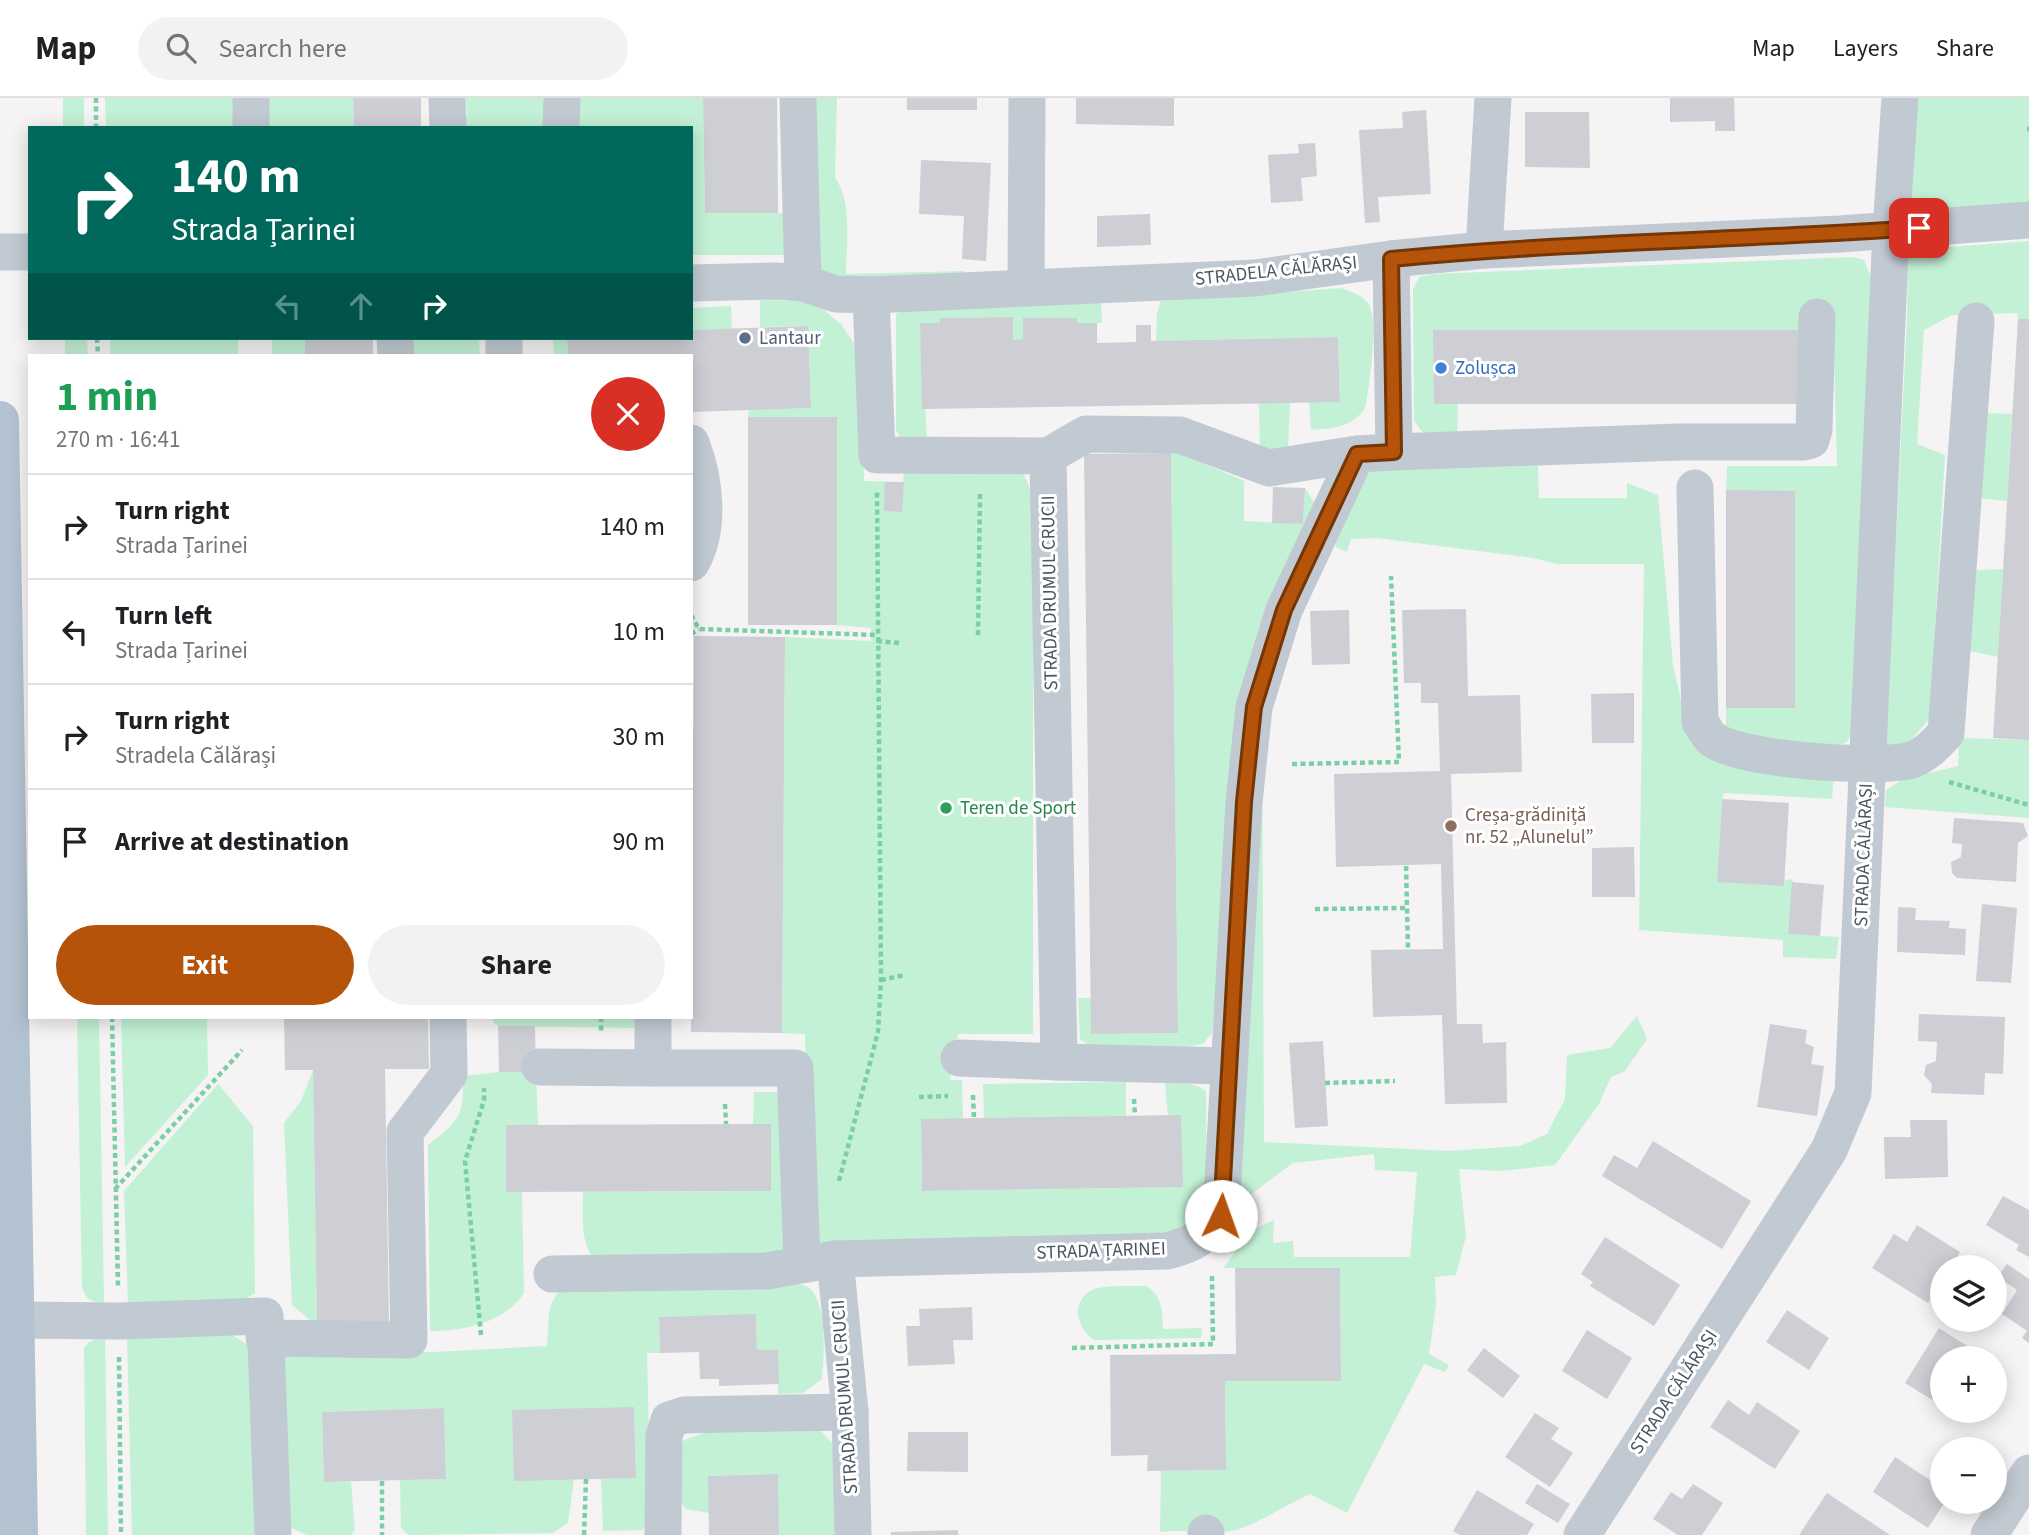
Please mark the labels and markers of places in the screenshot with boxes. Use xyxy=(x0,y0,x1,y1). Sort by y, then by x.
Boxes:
pin xyxy=(1889,198,1949,258)
place label: Lantaur xyxy=(759,325,821,352)
marker: Lantaur xyxy=(737,330,753,346)
place label: Zolușca xyxy=(1455,355,1516,382)
marker: Zolușca xyxy=(1433,360,1449,376)
place label: Teren de Sport xyxy=(960,795,1077,822)
marker: Teren de Sport xyxy=(938,800,954,816)
place label: Creșa-grădiniță nr. 52 „Alunelul” xyxy=(1465,802,1594,851)
marker: Creșa-grădiniță nr. 52 „Alunelul” xyxy=(1443,818,1459,834)

